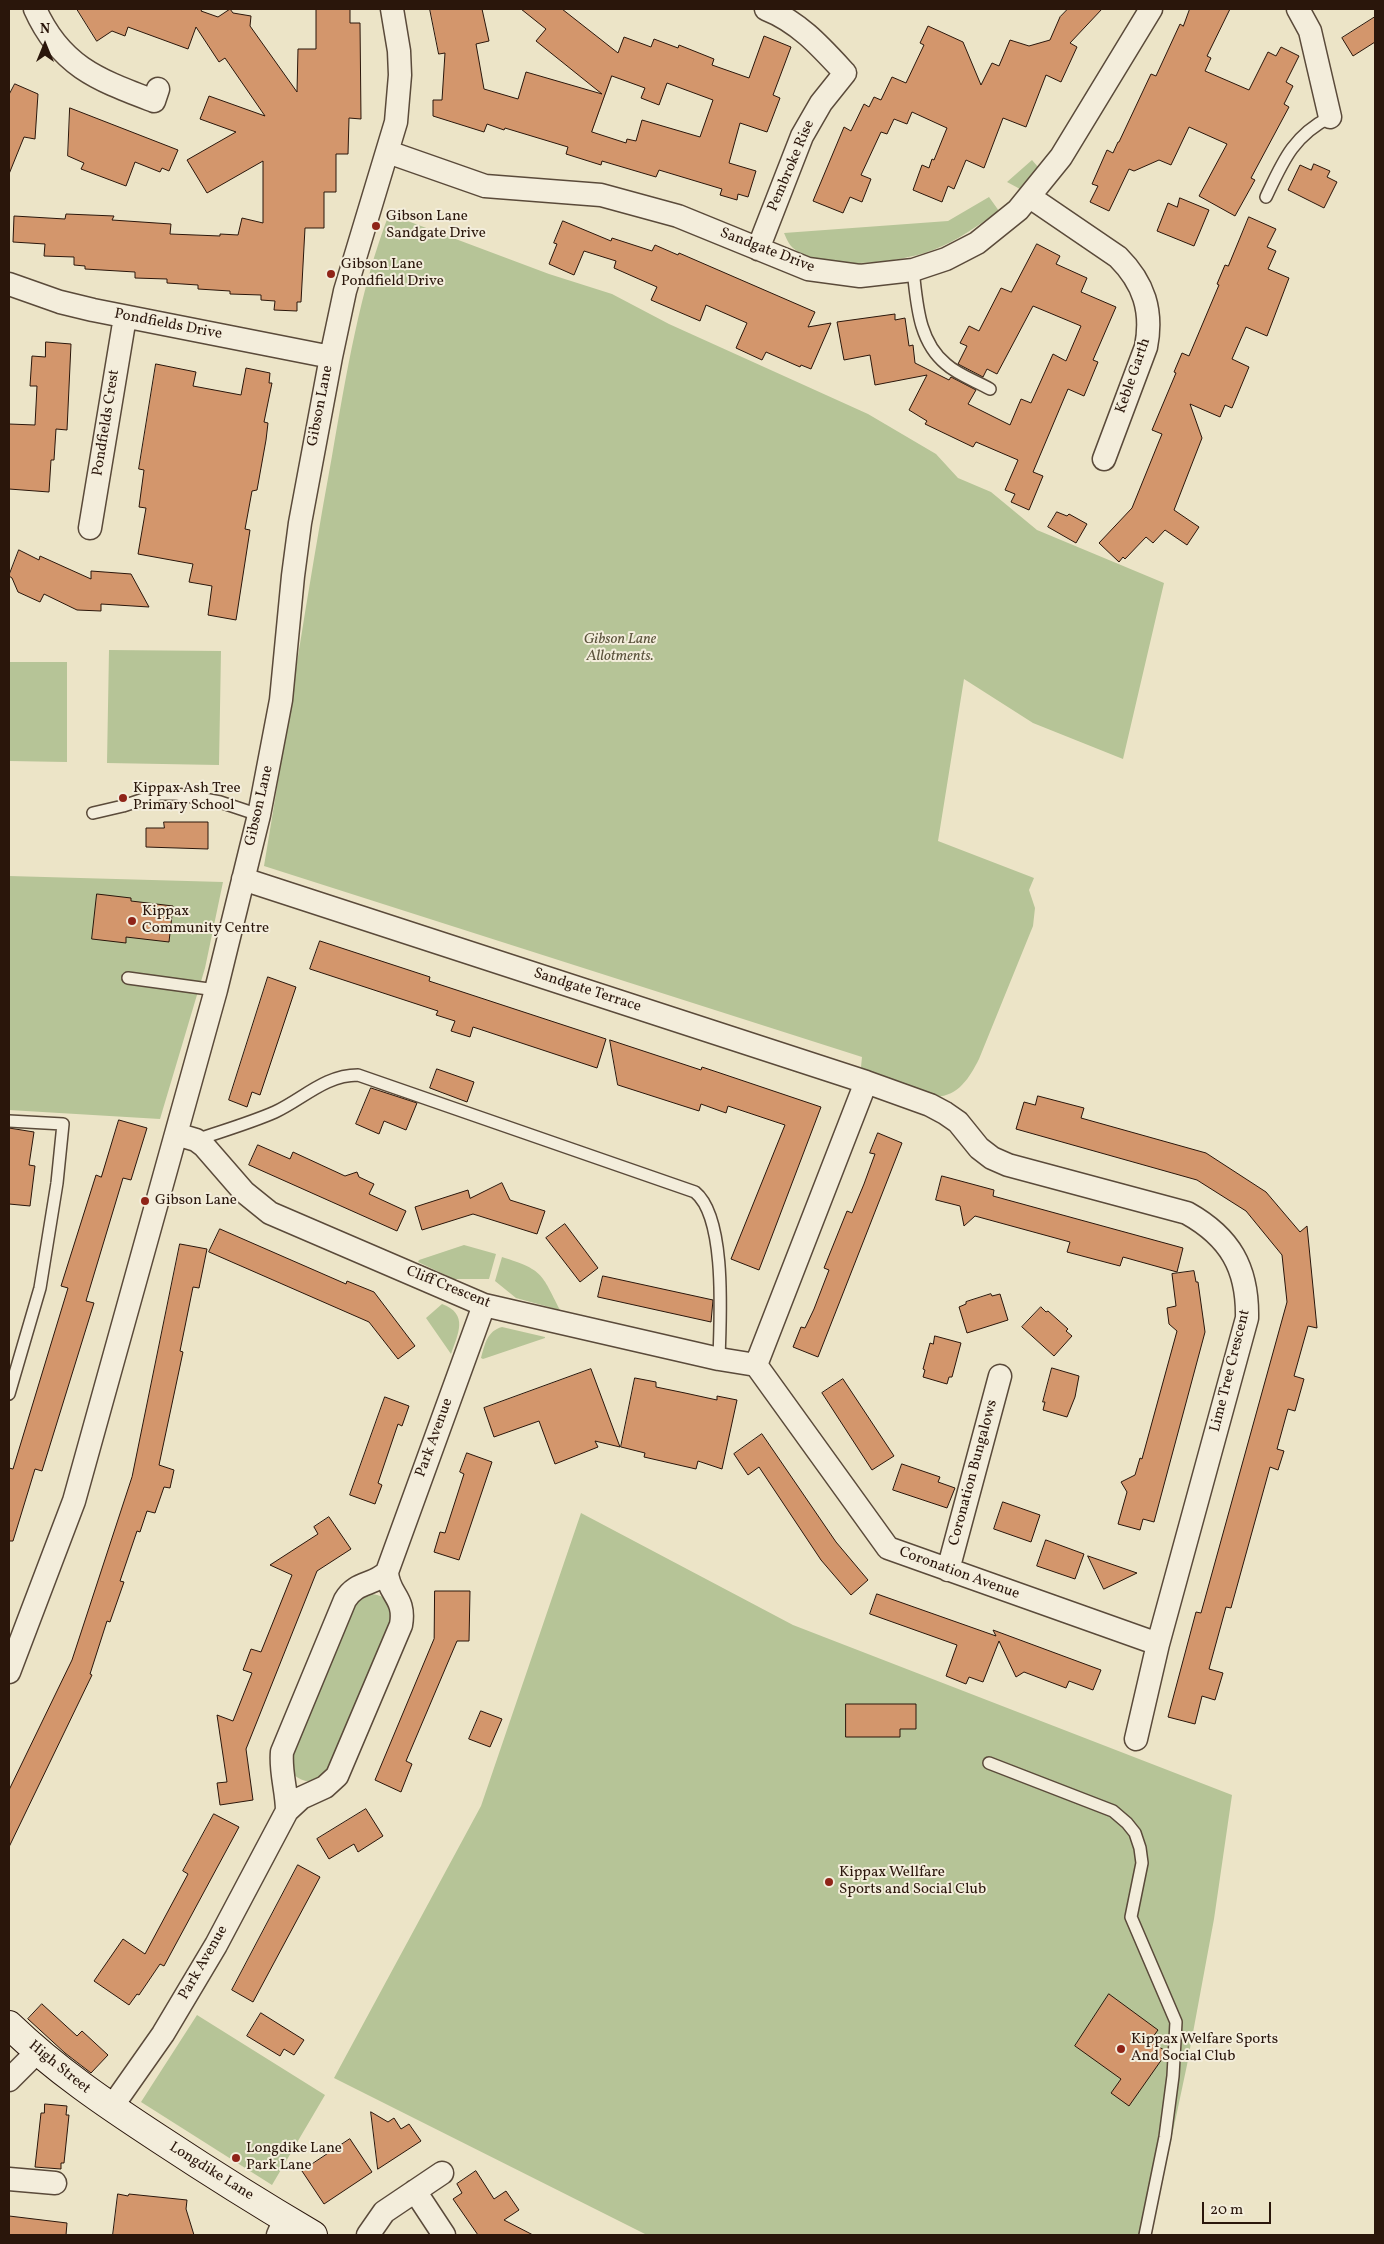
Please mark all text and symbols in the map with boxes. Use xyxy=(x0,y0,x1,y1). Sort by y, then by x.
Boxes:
north arrow xyxy=(20,20,70,70)
text: N xyxy=(40,20,50,39)
street label: Pembroke Rise xyxy=(765,118,819,214)
place label: Gibson Lane Sandgate Drive xyxy=(386,208,486,243)
marker: Gibson Lane Sandgate Drive xyxy=(370,220,382,232)
street label: Sandgate Drive xyxy=(717,225,817,277)
place label: Gibson Lane Pondfield Drive xyxy=(341,256,444,291)
marker: Gibson Lane Pondfield Drive xyxy=(325,268,337,280)
street label: Pondfields Drive xyxy=(113,306,223,344)
street label: Keble Garth xyxy=(1113,336,1155,416)
street label: Gibson Lane xyxy=(304,364,338,448)
street label: Pondfields Crest xyxy=(90,368,124,478)
park label: Gibson Lane Allotments. xyxy=(584,631,656,666)
street label: Gibson Lane xyxy=(242,764,278,848)
place label: Kippax Ash Tree Primary School xyxy=(133,780,241,815)
marker: Kippax Ash Tree Primary School xyxy=(117,792,129,804)
place label: Kippax Community Centre xyxy=(142,903,269,938)
marker: Kippax Community Centre xyxy=(126,915,138,927)
street label: Sandgate Terrace xyxy=(531,965,643,1017)
place label: Gibson Lane xyxy=(155,1192,237,1210)
marker: Gibson Lane xyxy=(139,1195,151,1207)
street label: Cliff Crescent xyxy=(403,1263,493,1313)
street label: Lime Tree Crescent xyxy=(1207,1308,1255,1434)
street label: Park Avenue xyxy=(412,1396,458,1480)
street label: Coronation Bungalows xyxy=(946,1398,1002,1548)
street label: Coronation Avenue xyxy=(896,1544,1022,1604)
place label: Kippax Wellfare Sports and Social Club xyxy=(839,1864,986,1899)
marker: Kippax Wellfare Sports and Social Club xyxy=(823,1876,835,1888)
street label: Park Avenue xyxy=(176,1923,232,2003)
place label: Kippax Welfare Sports And Social Club xyxy=(1131,2031,1278,2066)
street label: High Street xyxy=(24,2037,94,2099)
marker: Kippax Welfare Sports And Social Club xyxy=(1115,2043,1127,2055)
street label: Longdike Lane xyxy=(166,2139,256,2205)
place label: Longdike Lane Park Lane xyxy=(246,2140,342,2175)
marker: Longdike Lane Park Lane xyxy=(230,2152,242,2164)
scale bar xyxy=(1204,2192,1273,2224)
text: 20 m xyxy=(1210,2200,1243,2221)

